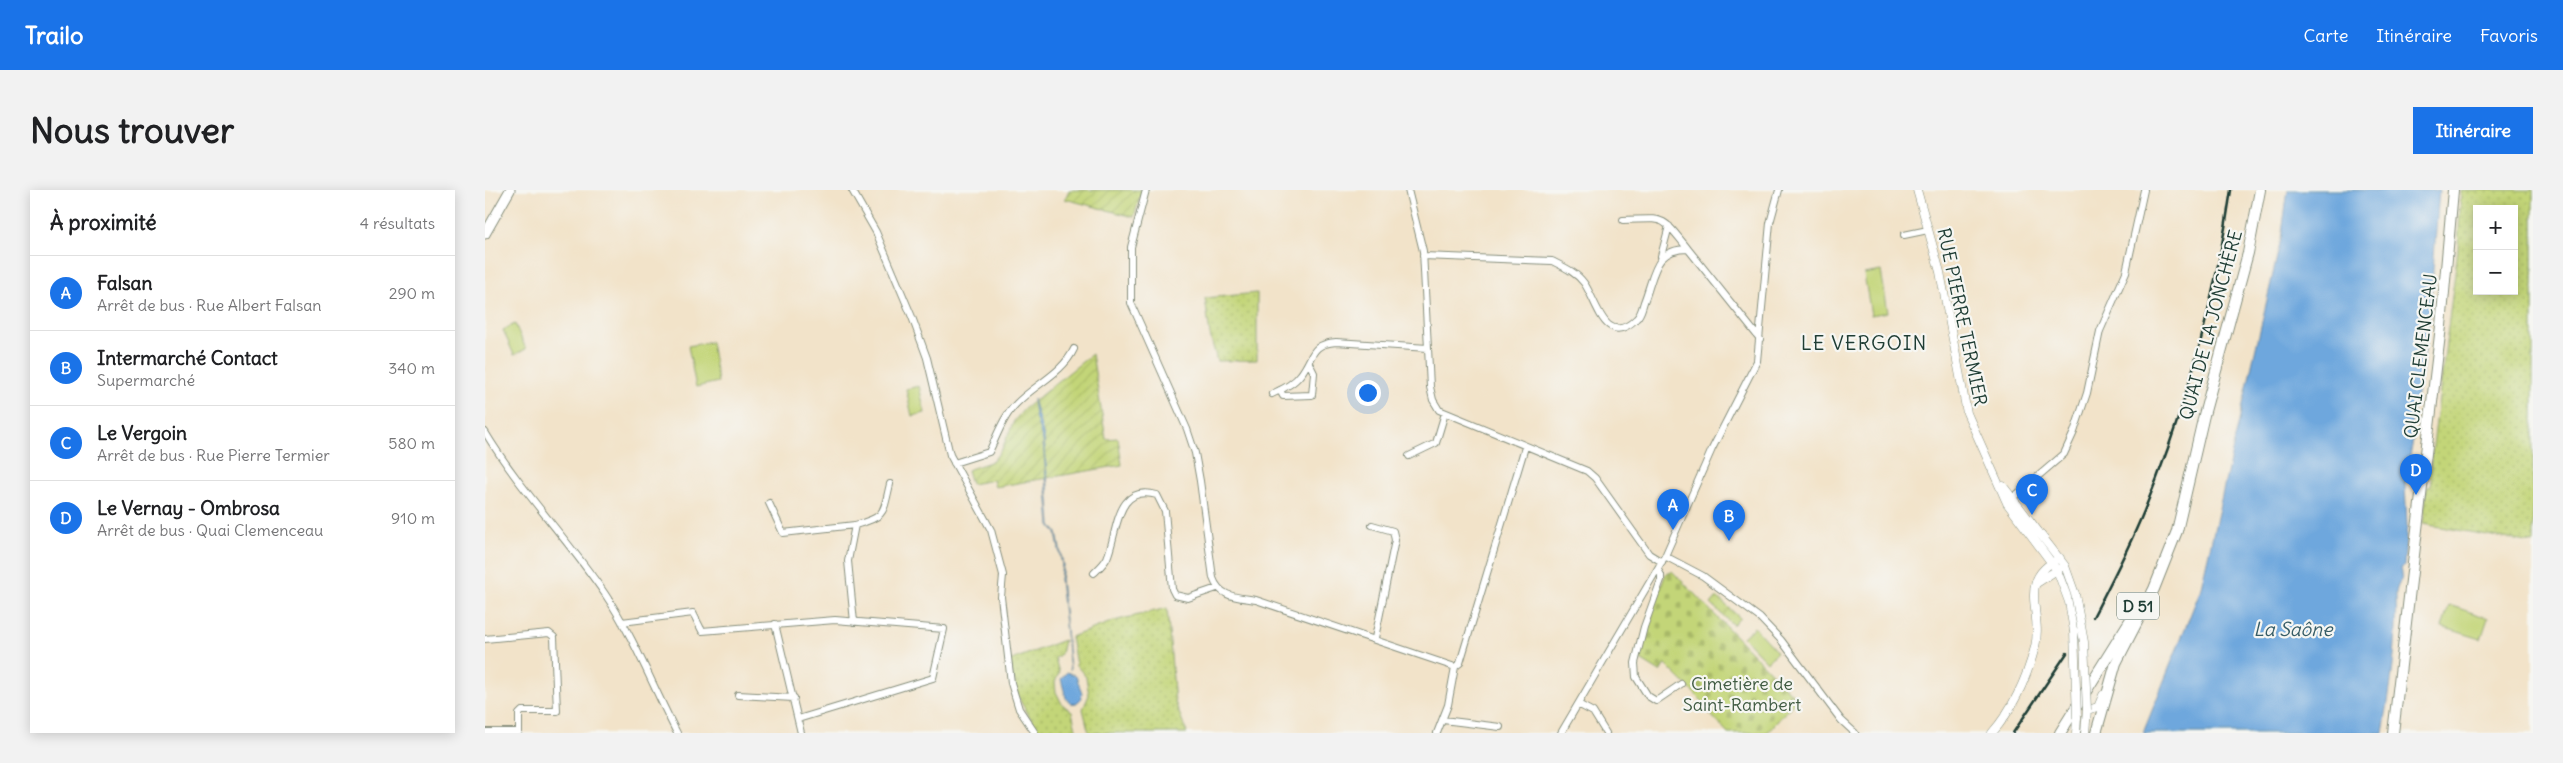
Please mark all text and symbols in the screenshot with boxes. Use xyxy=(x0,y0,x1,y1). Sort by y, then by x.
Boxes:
text: Trailo xyxy=(25,20,83,50)
text: Carte xyxy=(2303,24,2348,47)
text: Itinéraire xyxy=(2376,24,2452,47)
text: Favoris xyxy=(2480,24,2538,47)
button: Itinéraire xyxy=(2413,107,2533,154)
text: Nous trouver xyxy=(30,108,234,152)
map controls xyxy=(2473,205,2518,295)
button: + xyxy=(2473,205,2518,250)
text: À proximité xyxy=(50,209,157,236)
text: 4 résultats xyxy=(360,213,435,233)
street label: RUE PIERRE TERMIER xyxy=(1932,226,1993,408)
street label: QUAI DE LA JONCHÈRE xyxy=(2174,227,2247,422)
button: − xyxy=(2473,250,2518,295)
text: Falsan xyxy=(97,271,152,295)
street label: QUAI CLEMENCEAU xyxy=(2399,272,2442,439)
text: A xyxy=(61,283,71,303)
text: 290 m xyxy=(389,283,435,303)
text: Arrêt de bus · Rue Albert Falsan xyxy=(97,295,322,315)
district label: LE VERGOIN xyxy=(1801,330,1927,355)
text: Intermarché Contact xyxy=(97,346,278,370)
text: B xyxy=(61,358,71,378)
text: 340 m xyxy=(388,358,435,378)
text: Supermarché xyxy=(97,370,195,390)
your location xyxy=(1355,380,1381,406)
text: Le Vergoin xyxy=(97,421,187,445)
text: C xyxy=(61,433,71,453)
text: 580 m xyxy=(388,433,435,453)
text: Arrêt de bus · Rue Pierre Termier xyxy=(97,445,330,465)
pin: D xyxy=(2400,454,2432,495)
pin: C xyxy=(2016,474,2048,515)
pin: A xyxy=(1657,489,1689,530)
text: Le Vernay - Ombrosa xyxy=(97,496,280,520)
pin: B xyxy=(1713,500,1745,541)
text: D xyxy=(60,508,72,528)
text: 910 m xyxy=(391,508,435,528)
text: Arrêt de bus · Quai Clemenceau xyxy=(97,520,323,540)
road number: D 51 xyxy=(2117,592,2159,620)
water label: La Saône xyxy=(2254,617,2334,641)
park label: Cimetière de Saint-Rambert xyxy=(1683,672,1801,716)

